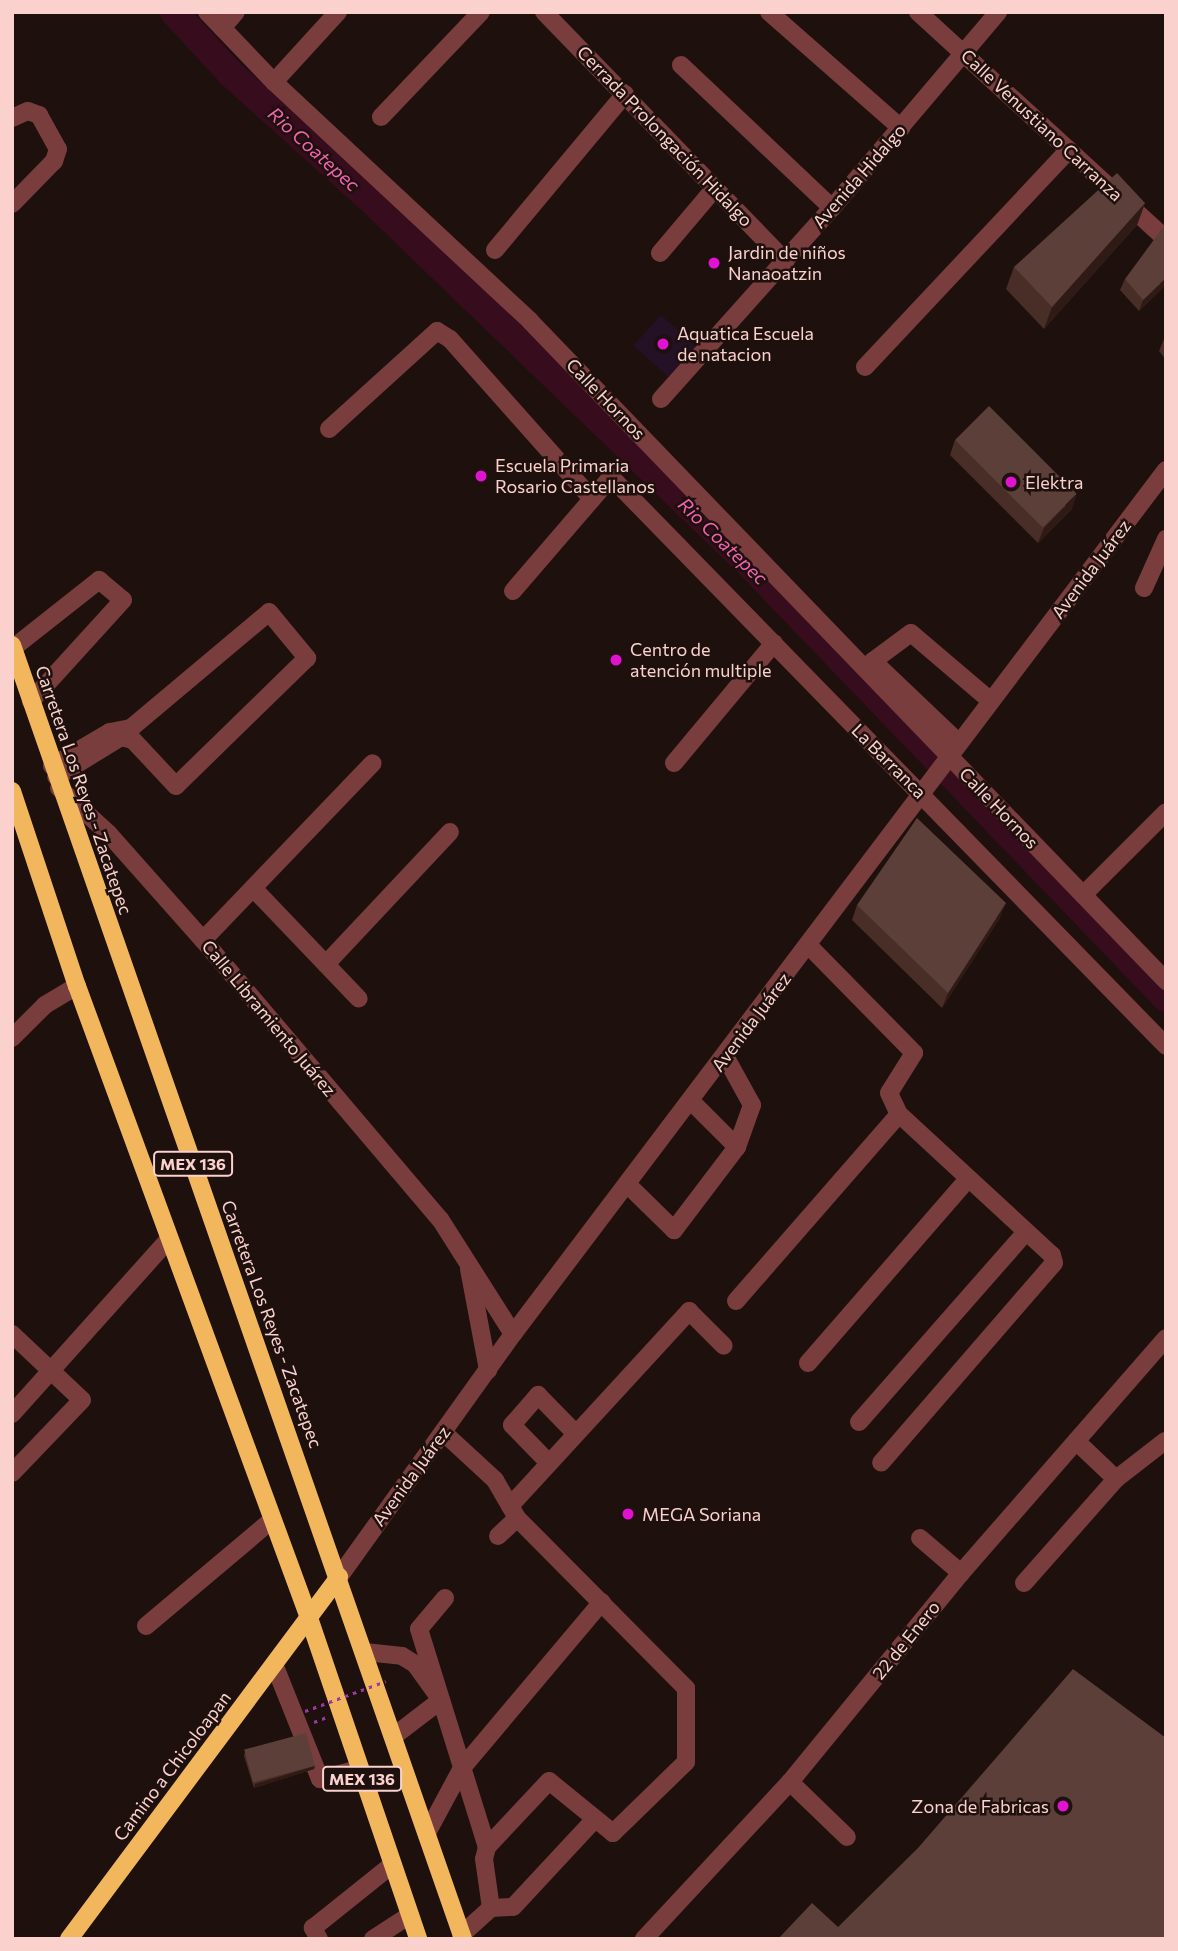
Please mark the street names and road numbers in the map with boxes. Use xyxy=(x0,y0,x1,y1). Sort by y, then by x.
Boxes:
street label: Cerrada Prolongación Hidalgo xyxy=(573,41,757,231)
street label: Calle Venustiano Carranza xyxy=(957,45,1127,205)
street label: Avenida Hidalgo xyxy=(808,119,910,233)
street label: Calle Hornos xyxy=(562,354,650,444)
street label: Avenida Juárez xyxy=(1047,515,1135,623)
street label: Carretera Los Reyes - Zacatepec xyxy=(31,663,137,917)
street label: La Barranca xyxy=(847,719,931,803)
street label: Calle Hornos xyxy=(955,763,1043,853)
street label: Calle Libramiento Juárez xyxy=(197,935,341,1101)
street label: Avenida Juárez xyxy=(707,968,795,1076)
road number: MEX 136 xyxy=(153,1152,233,1176)
street label: Carretera Los Reyes - Zacatepec xyxy=(217,1197,327,1451)
street label: Avenida Juárez xyxy=(368,1422,454,1530)
street label: 22 de Enero xyxy=(868,1596,944,1684)
street label: Camino a Chicoloapan xyxy=(109,1687,235,1845)
road number: MEX 136 xyxy=(322,1766,402,1792)

